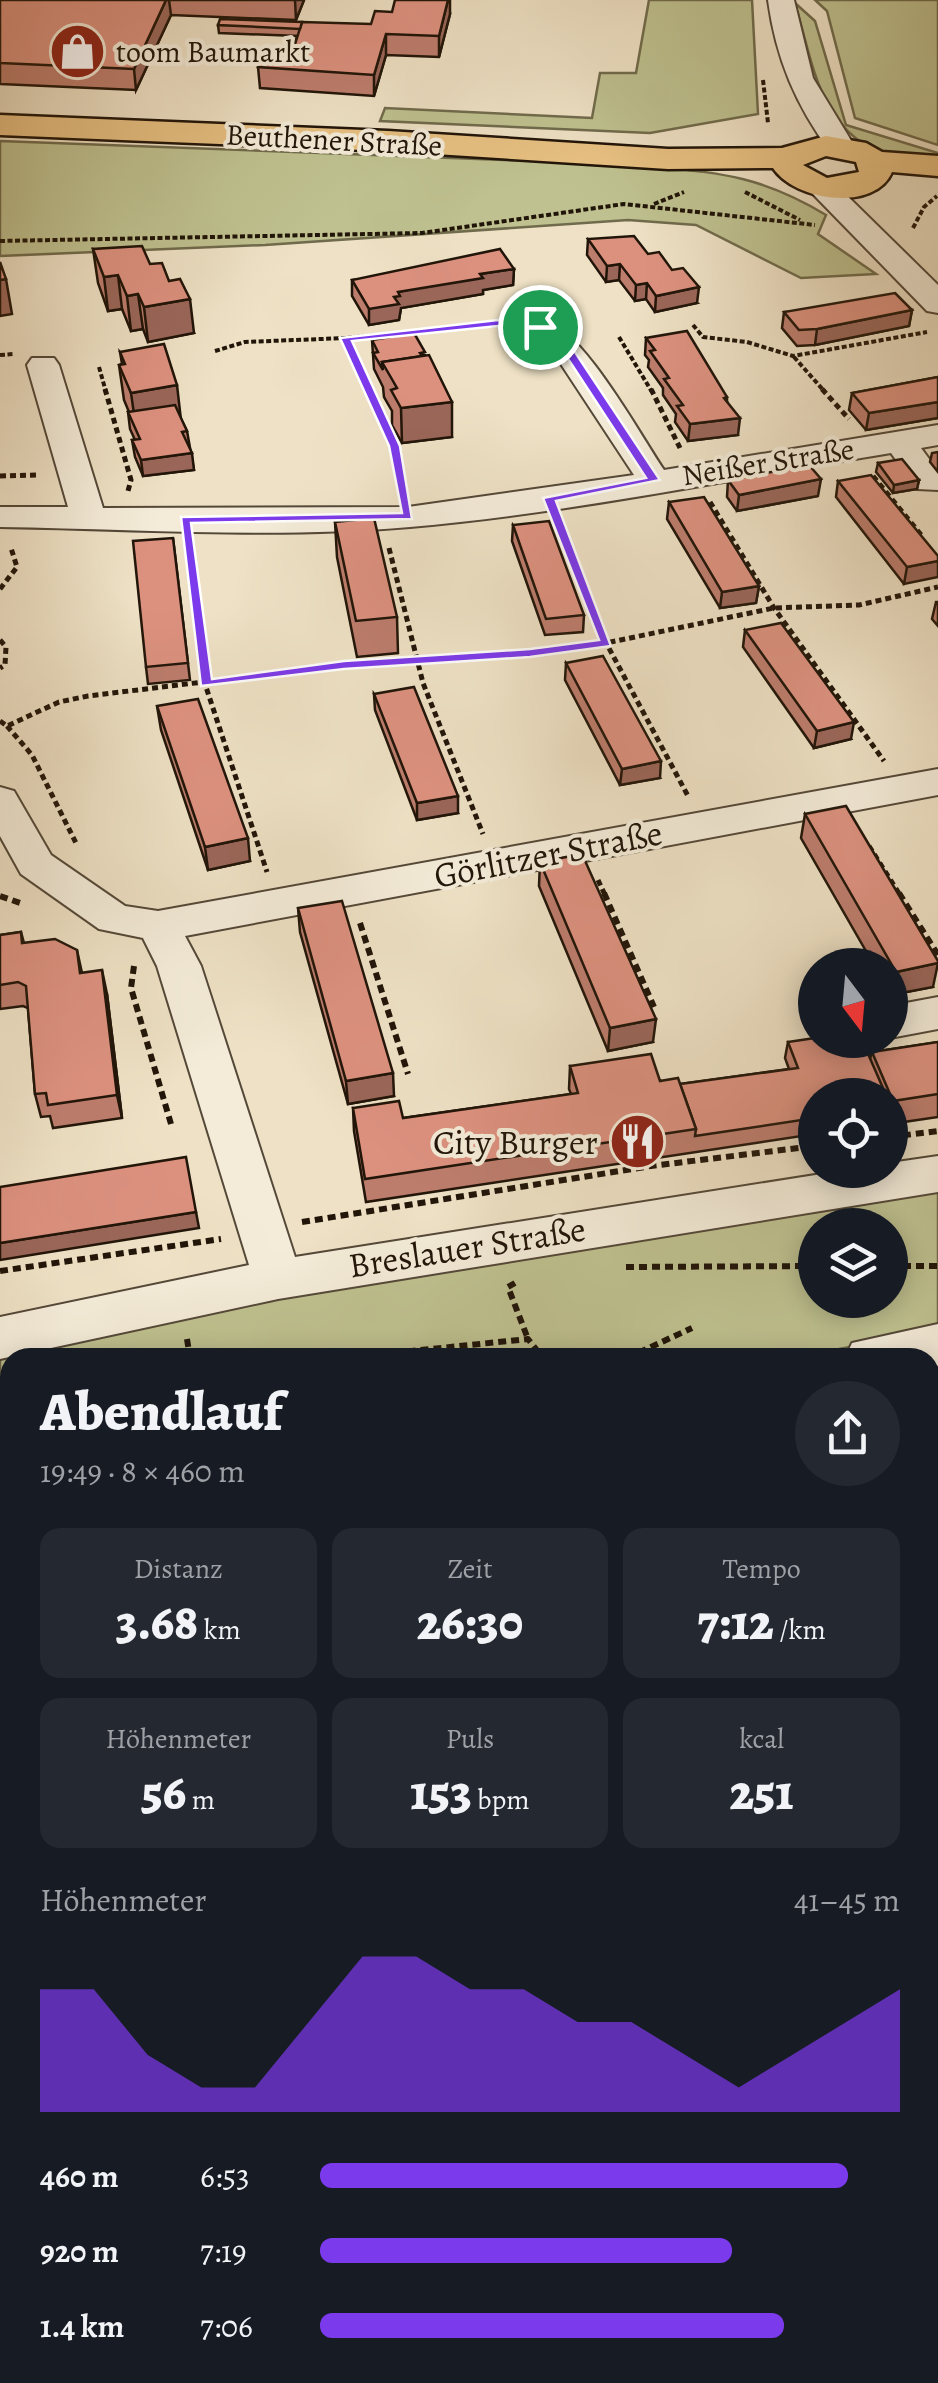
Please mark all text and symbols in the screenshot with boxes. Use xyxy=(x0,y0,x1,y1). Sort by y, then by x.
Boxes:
shop icon: toom Baumarkt xyxy=(47,22,107,82)
place label: toom Baumarkt xyxy=(116,32,310,72)
street label: Beuthener Straße xyxy=(225,114,443,166)
pin xyxy=(498,285,583,370)
icon: arrive xyxy=(513,300,568,355)
street label: Neißer Straße xyxy=(679,429,857,495)
street label: Görlitzer Straße xyxy=(430,808,666,900)
north arrow xyxy=(798,948,908,1058)
map controls xyxy=(798,948,908,1318)
button: locate xyxy=(798,1078,908,1188)
restaurant icon: City Burger xyxy=(607,1112,667,1172)
place label: City Burger xyxy=(433,1118,598,1166)
street label: Breslauer Straße xyxy=(345,1205,589,1289)
button: layers xyxy=(798,1208,908,1318)
text: Abendlauf xyxy=(40,1374,282,1449)
button: share xyxy=(795,1381,900,1486)
text: 19:49 · 8 × 460 m xyxy=(40,1449,245,1493)
text: Distanz xyxy=(134,1550,223,1588)
text: Zeit xyxy=(447,1550,493,1588)
text: Tempo xyxy=(723,1550,801,1588)
text: 3.68 xyxy=(116,1588,198,1656)
text: 26:30 xyxy=(417,1588,523,1656)
text: 7:12 xyxy=(698,1588,774,1656)
text: km xyxy=(198,1611,241,1649)
text: /km xyxy=(774,1611,826,1649)
text: Höhenmeter xyxy=(105,1720,251,1758)
text: Puls xyxy=(446,1720,494,1758)
text: kcal xyxy=(739,1720,784,1758)
text: 56 xyxy=(142,1758,186,1826)
text: 153 xyxy=(410,1758,472,1826)
text: 251 xyxy=(730,1758,794,1826)
text: m xyxy=(186,1781,215,1819)
text: bpm xyxy=(472,1781,530,1819)
text: Höhenmeter xyxy=(40,1878,207,1922)
text: 41–45 m xyxy=(794,1878,900,1922)
text: 460 m xyxy=(40,2154,118,2198)
text: 6:53 xyxy=(200,2154,249,2198)
text: 920 m xyxy=(40,2229,119,2273)
text: 7:19 xyxy=(200,2229,247,2273)
text: 1.4 km xyxy=(40,2304,124,2348)
text: 7:06 xyxy=(200,2304,253,2348)

